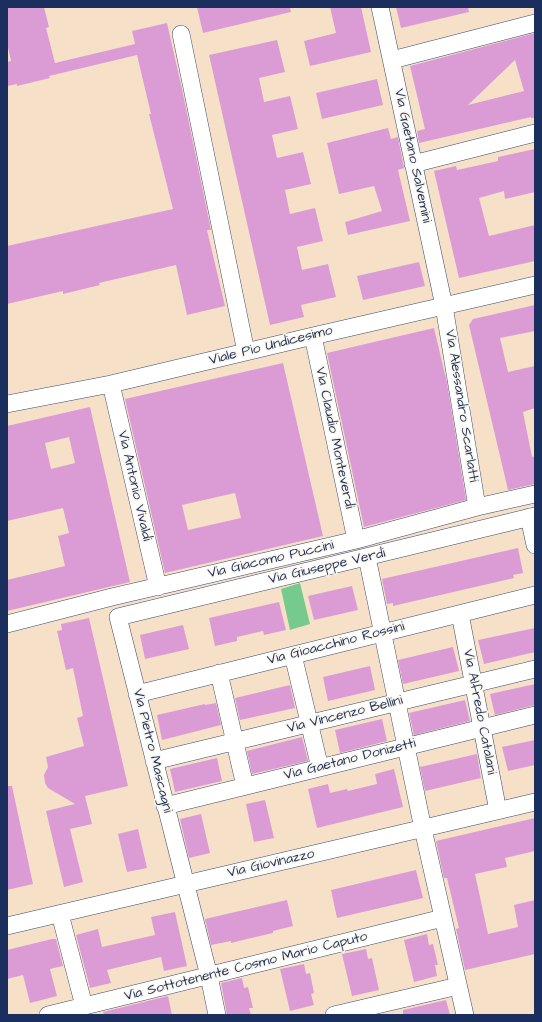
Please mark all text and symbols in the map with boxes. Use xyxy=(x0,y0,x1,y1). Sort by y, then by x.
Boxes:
street label: Via Gaetano Salvemini xyxy=(390,87,434,225)
street label: Viale Pio Undicesimo xyxy=(208,323,334,369)
street label: Via Alessandro Scarlatti xyxy=(441,328,481,484)
street label: Via Claudio Monteverdi xyxy=(311,366,357,510)
street label: Via Antonio Vivaldi xyxy=(113,429,155,543)
street label: Via Giacomo Puccini xyxy=(206,537,336,583)
street label: Via Giuseppe Verdi xyxy=(267,545,387,589)
street label: Via Gioacchino Rossini xyxy=(266,619,406,669)
street label: Via Alfredo Catalani xyxy=(459,648,499,776)
street label: Via Pietro Mascagni xyxy=(128,687,176,815)
street label: Via Vincenzo Bellini xyxy=(285,693,405,737)
street label: Via Gaetano Donizetti xyxy=(282,735,418,785)
street label: Via Giovinazzo xyxy=(226,846,316,882)
street label: Via Sottotenente Cosmo Mario Caputo xyxy=(123,929,369,1005)

